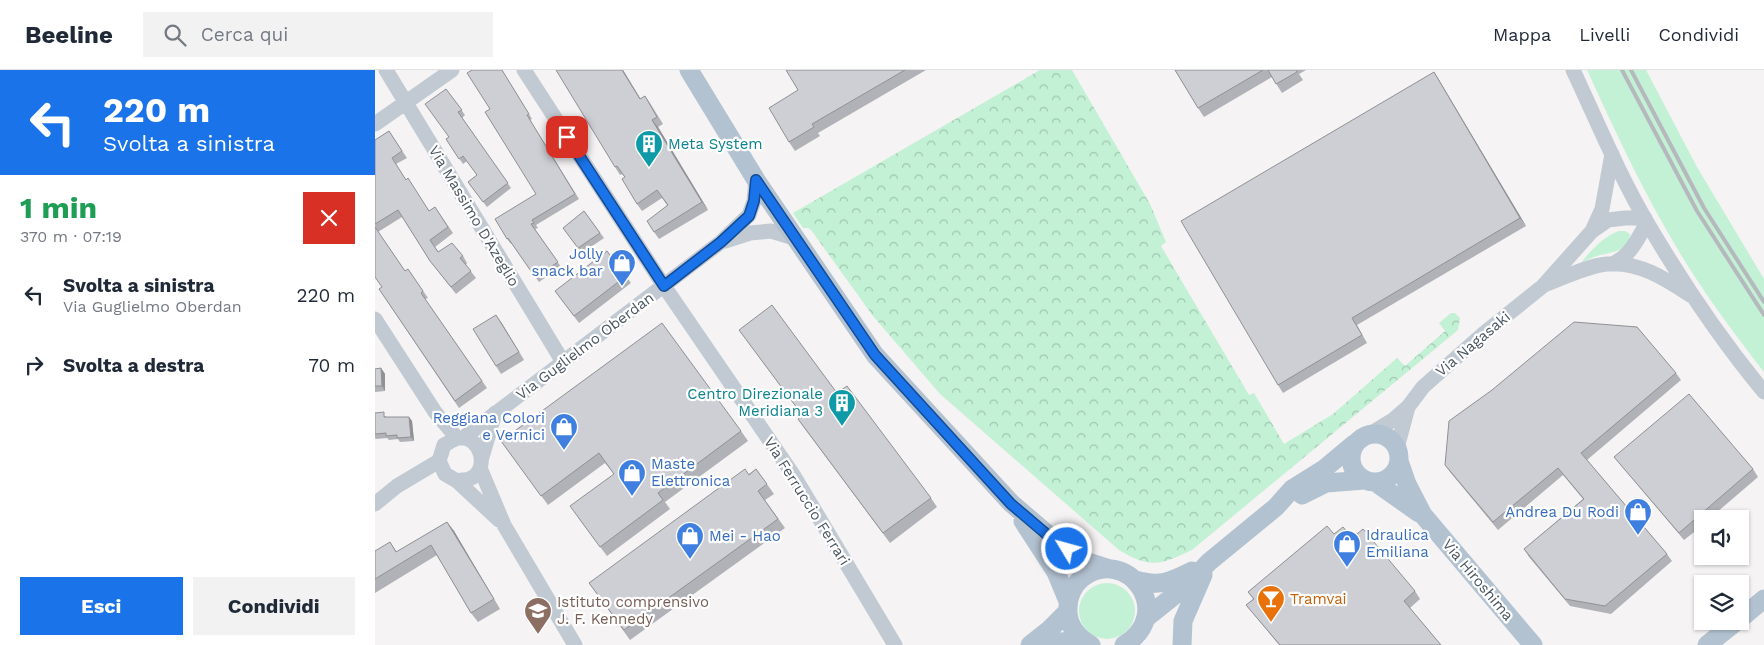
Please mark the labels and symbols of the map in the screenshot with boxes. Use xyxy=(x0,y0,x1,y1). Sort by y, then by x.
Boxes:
pin xyxy=(546,116,588,158)
building icon: Meta System xyxy=(634,129,664,168)
place label: Meta System xyxy=(668,135,763,153)
street label: Via Massimo D'Azeglio xyxy=(425,142,523,290)
place label: Jolly snack bar xyxy=(532,245,603,280)
shop icon: Jolly snack bar xyxy=(607,248,637,287)
street label: Via Guglielmo Oberdan xyxy=(513,288,657,404)
street label: Via Nagasaki xyxy=(1432,308,1514,380)
place label: Centro Direzionale Meridiana 3 xyxy=(687,385,823,420)
building icon: Centro Direzionale Meridiana 3 xyxy=(827,388,857,427)
place label: Reggiana Colori e Vernici xyxy=(433,409,545,444)
shop icon: Reggiana Colori e Vernici xyxy=(549,412,579,451)
street label: Via Ferruccio Ferrari xyxy=(760,433,854,569)
place label: Maste Elettronica xyxy=(651,455,731,490)
shop icon: Maste Elettronica xyxy=(617,458,647,497)
shop icon: Andrea Du Rodi xyxy=(1623,497,1653,536)
place label: Andrea Du Rodi xyxy=(1505,503,1619,521)
shop icon: Mei - Hao xyxy=(675,521,705,560)
position arrow xyxy=(1040,522,1092,574)
place label: Idraulica Emiliana xyxy=(1366,526,1429,561)
place label: Mei - Hao xyxy=(709,527,781,545)
shop icon: Idraulica Emiliana xyxy=(1332,529,1362,568)
street label: Via Hiroshima xyxy=(1439,536,1518,625)
bar icon: Tramvai xyxy=(1256,584,1286,623)
place label: Tramvai xyxy=(1290,590,1347,608)
place label: Istituto comprensivo J. F. Kennedy xyxy=(557,593,709,628)
school or university icon: Istituto comprensivo J. F. Kennedy xyxy=(523,596,553,635)

